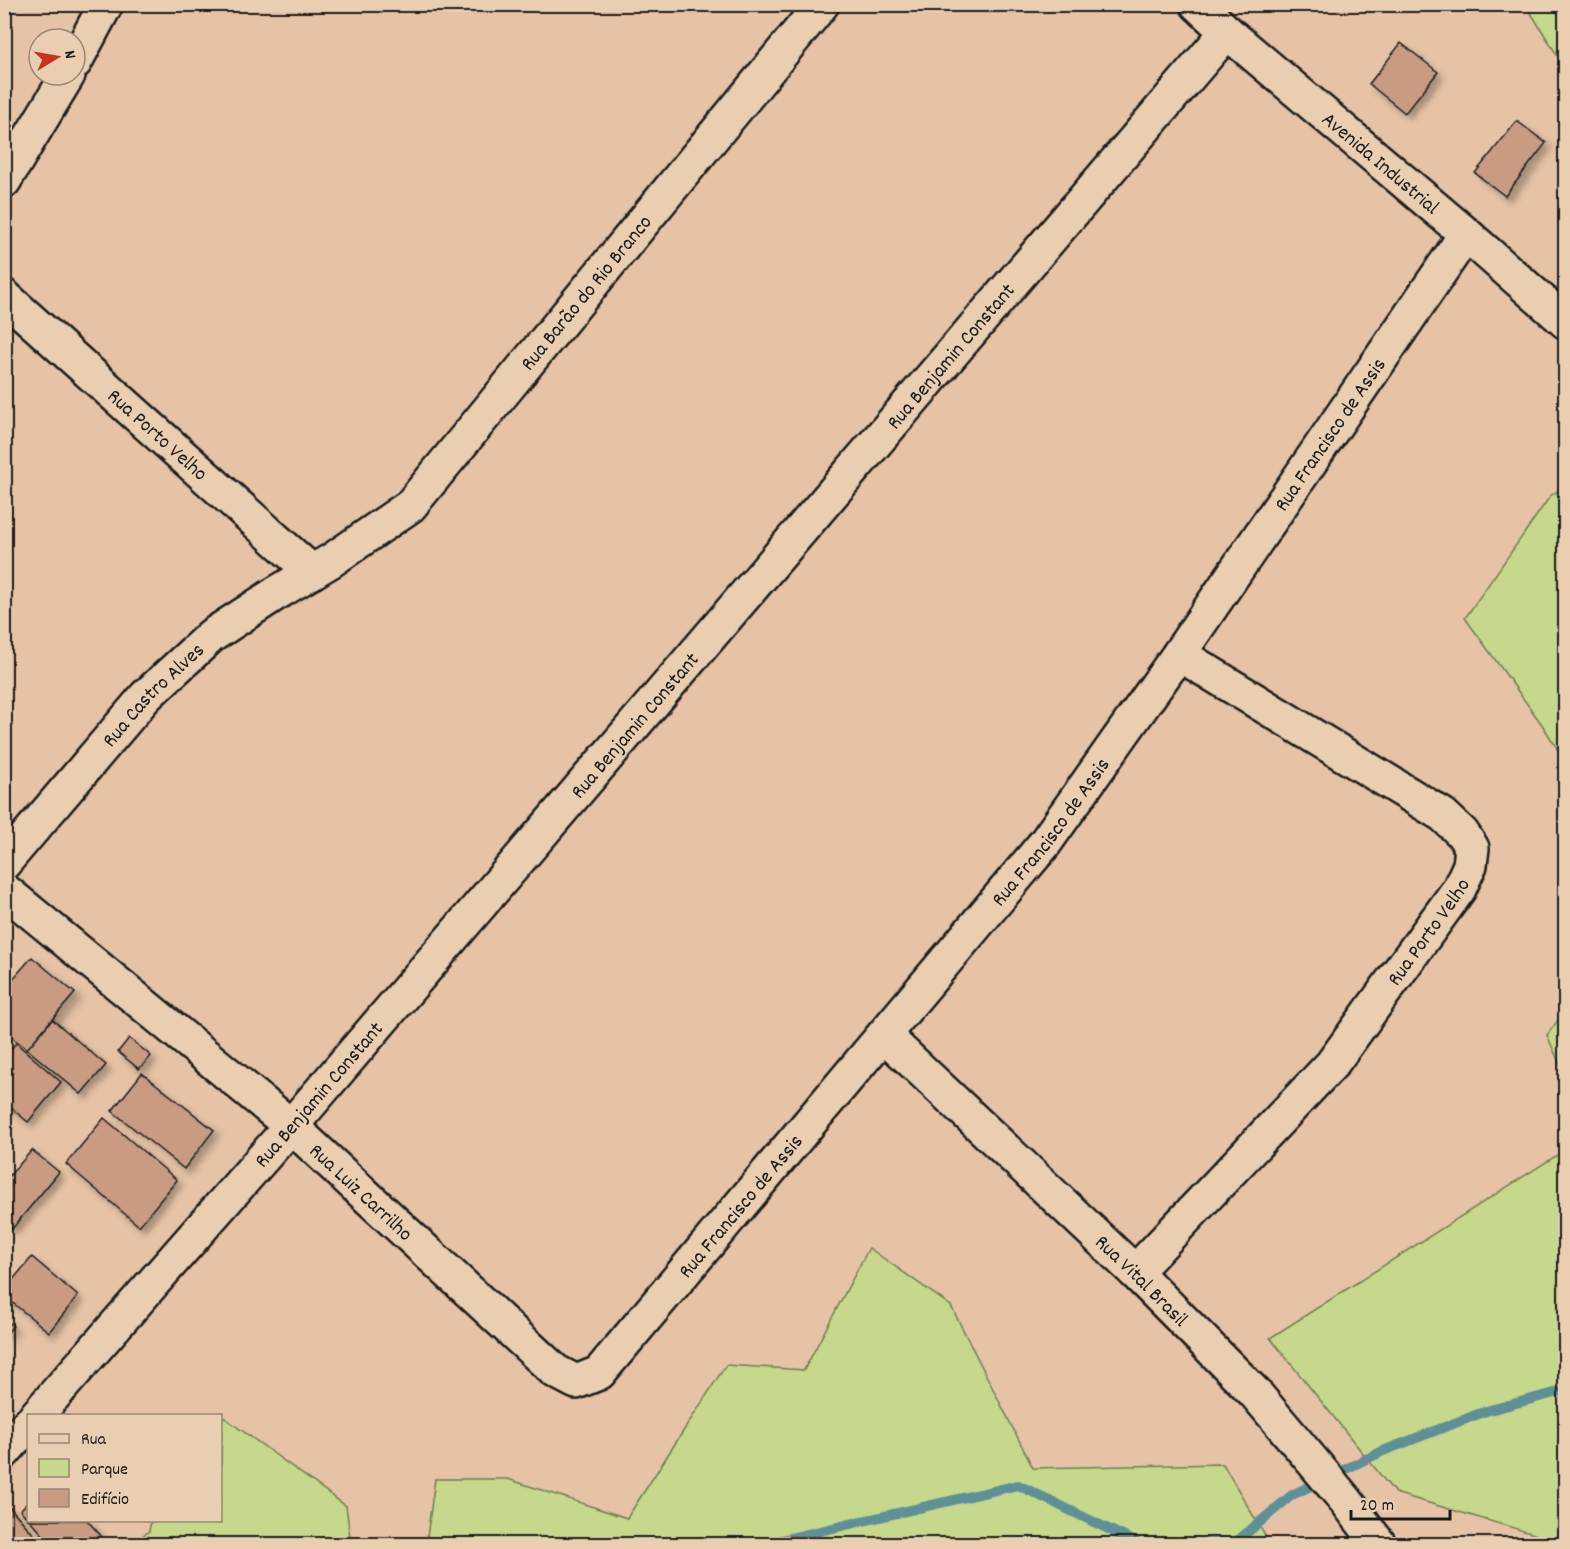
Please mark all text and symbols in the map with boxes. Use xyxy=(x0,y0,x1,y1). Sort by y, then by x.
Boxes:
north arrow xyxy=(27,27,87,87)
text: N xyxy=(57,49,81,61)
street label: Avenida Industrial xyxy=(1314,106,1445,223)
street label: Rua Barão do Rio Branco xyxy=(515,210,661,379)
street label: Rua Benjamin Constant xyxy=(881,278,1024,437)
street label: Rua Francisco de Assis xyxy=(1269,353,1395,519)
street label: Rua Porto Velho xyxy=(99,383,213,490)
street label: Rua Castro Alves xyxy=(97,637,212,755)
street label: Rua Benjamin Constant xyxy=(565,647,708,807)
street label: Rua Francisco de Assis xyxy=(986,753,1119,914)
street label: Rua Porto Velho xyxy=(1381,875,1480,993)
street label: Rua Benjamin Constant xyxy=(249,1016,392,1176)
street label: Rua Francisco de Assis xyxy=(673,1129,812,1286)
street label: Rua Luiz Carrilho xyxy=(301,1138,418,1250)
street label: Rua Vital Brasil xyxy=(1087,1229,1194,1335)
legend xyxy=(27,1414,222,1522)
text: Rua xyxy=(81,1428,107,1453)
text: Parque xyxy=(81,1458,128,1483)
scale bar xyxy=(1351,1483,1450,1521)
text: Edifício xyxy=(81,1488,129,1513)
text: 20 m xyxy=(1360,1494,1394,1519)

